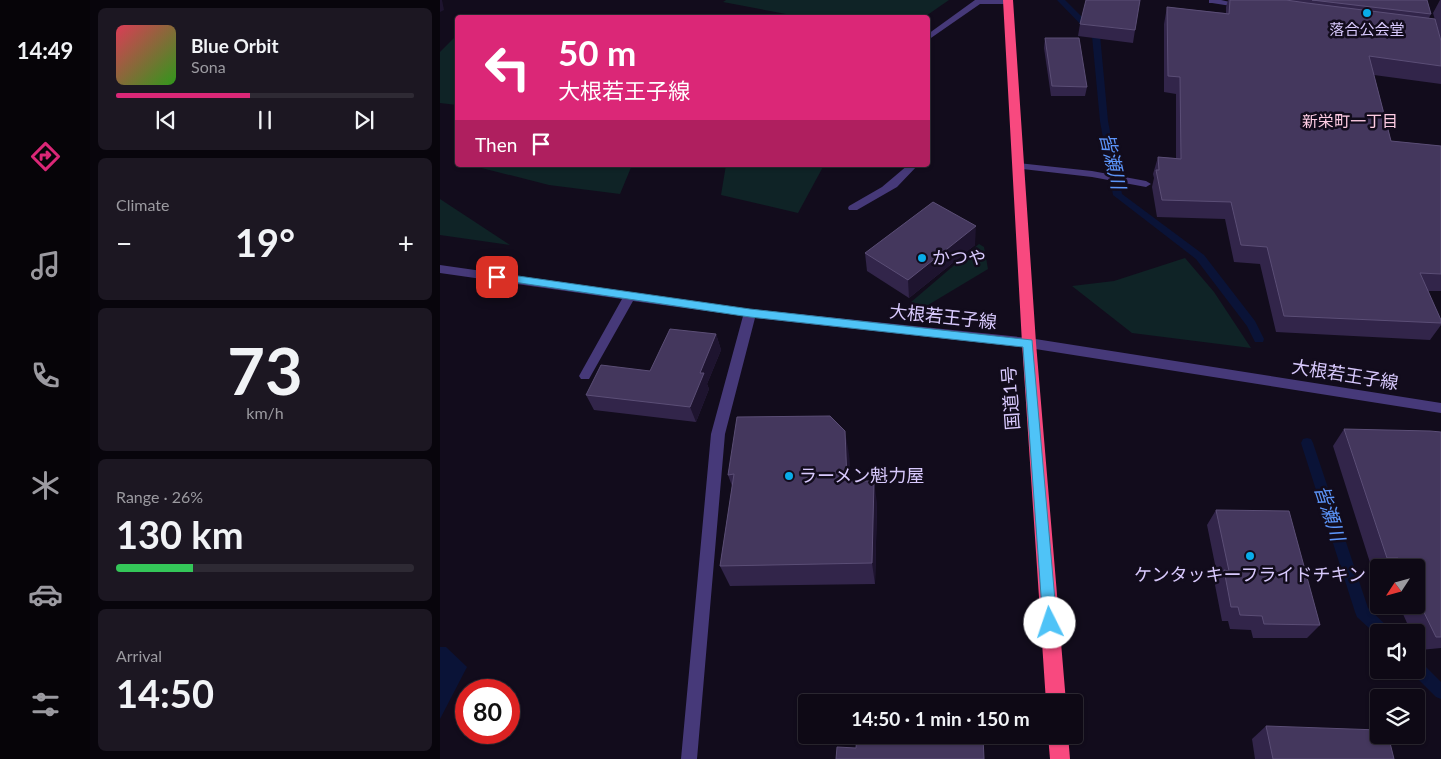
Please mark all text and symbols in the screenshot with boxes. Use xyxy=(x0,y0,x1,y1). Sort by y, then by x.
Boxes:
marker: 落合公会堂 xyxy=(1361,7,1373,19)
place label: 落合公会堂 xyxy=(1329,20,1405,38)
text: 50 m xyxy=(558,31,636,73)
text: Blue Orbit xyxy=(191,34,279,57)
icon: left xyxy=(475,35,540,100)
text: 14:49 xyxy=(17,37,73,64)
text: Sona xyxy=(191,57,226,76)
text: 大根若王子線 xyxy=(558,77,690,104)
icon: previous xyxy=(152,106,180,134)
icon: pause xyxy=(251,106,279,134)
icon: next xyxy=(350,106,378,134)
district label: 新栄町一丁目 xyxy=(1302,111,1398,130)
icon: arrive xyxy=(527,130,555,158)
water label: 皆瀬川 xyxy=(1096,131,1132,193)
text: Then xyxy=(475,133,517,156)
icon: directions xyxy=(28,139,63,174)
text: Climate xyxy=(116,195,169,214)
text: 19° xyxy=(235,219,295,265)
text: − xyxy=(116,226,132,260)
text: + xyxy=(398,226,414,260)
place label: かつや xyxy=(932,246,986,268)
icon: music xyxy=(28,248,63,283)
marker: かつや xyxy=(916,252,928,264)
pin xyxy=(476,256,518,298)
icon: arrive xyxy=(483,263,511,291)
street label: 大根若王子線 xyxy=(888,299,998,333)
text: 73 xyxy=(227,331,303,409)
street label: 大根若王子線 xyxy=(1290,355,1400,393)
icon: phone xyxy=(28,358,63,393)
street label: 国道1号 xyxy=(997,365,1023,431)
text: km/h xyxy=(246,403,284,422)
place label: ラーメン魁力屋 xyxy=(799,464,924,486)
icon: climate xyxy=(28,468,63,503)
marker: ラーメン魁力屋 xyxy=(783,470,795,482)
water label: 皆瀬川 xyxy=(1311,482,1351,545)
text: Range · 26% xyxy=(116,487,203,506)
text: 130 km xyxy=(116,511,244,557)
marker: ケンタッキーフライドチキン xyxy=(1244,550,1256,562)
north arrow xyxy=(1370,559,1425,614)
map controls xyxy=(1370,559,1425,744)
place label: ケンタッキーフライドチキン xyxy=(1134,563,1366,585)
icon: car xyxy=(28,577,63,612)
position arrow xyxy=(1023,596,1075,648)
button: sound xyxy=(1370,624,1425,679)
text: Arrival xyxy=(116,646,162,665)
text: 14:50 xyxy=(116,670,214,716)
speed limit sign: 80 xyxy=(455,679,520,744)
icon: filters xyxy=(28,687,63,722)
button: layers xyxy=(1370,689,1425,744)
text: 14:50 · 1 min · 150 m xyxy=(851,707,1030,730)

